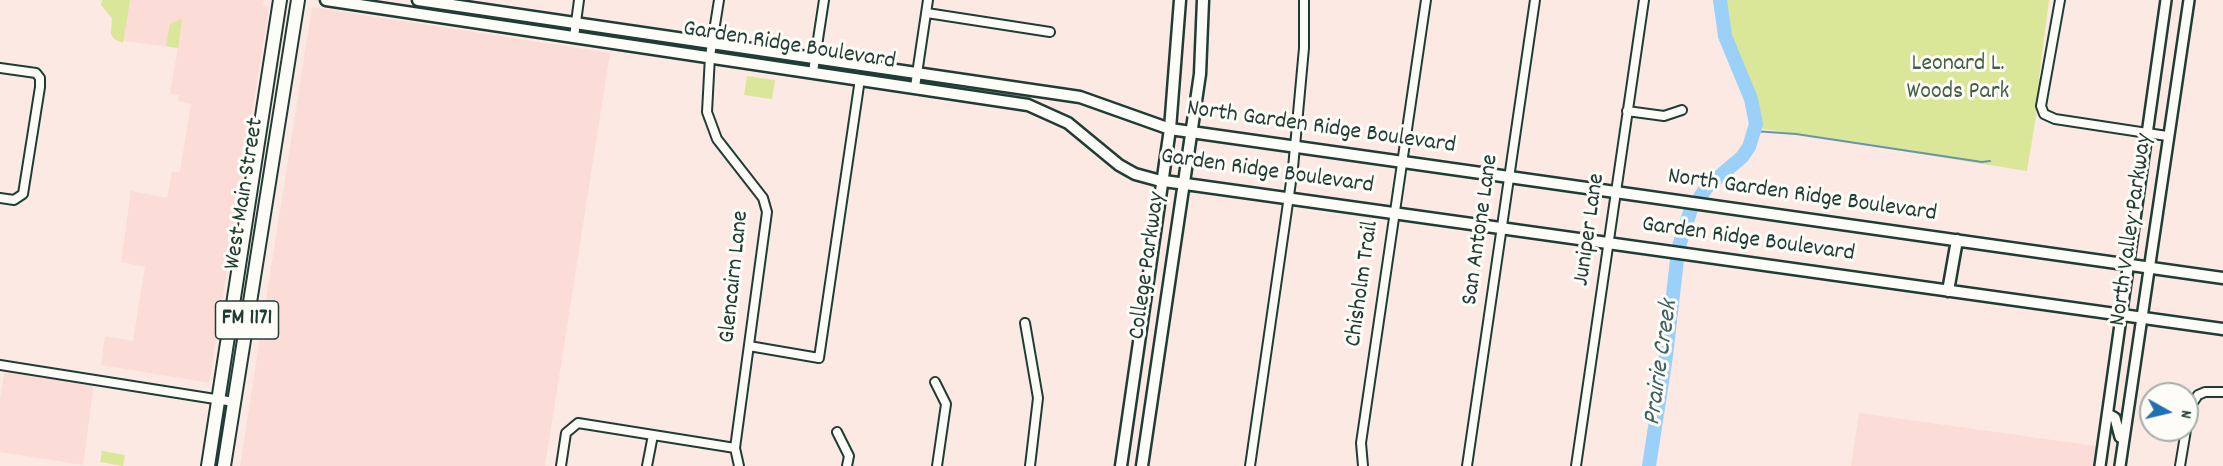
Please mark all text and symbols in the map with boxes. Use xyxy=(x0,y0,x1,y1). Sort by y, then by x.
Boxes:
street label: Garden Ridge Boulevard xyxy=(681,16,897,78)
park label: Leonard L. Woods Park xyxy=(1907,52,2009,108)
street label: North Garden Ridge Boulevard xyxy=(1185,96,1457,162)
street label: West Main Street xyxy=(220,116,272,272)
street label: North Valley Parkway xyxy=(2105,132,2161,328)
street label: Garden Ridge Boulevard xyxy=(1159,144,1375,202)
street label: San Antone Lane xyxy=(1457,153,1507,307)
street label: North Garden Ridge Boulevard xyxy=(1666,164,1938,230)
street label: Juniper Lane xyxy=(1569,172,1613,288)
street label: College Parkway xyxy=(1124,191,1174,341)
street label: Glencairn Lane xyxy=(715,209,757,345)
street label: Garden Ridge Boulevard xyxy=(1640,212,1856,270)
street label: Chisholm Trail xyxy=(1341,219,1387,349)
water label: Prairie Creek xyxy=(1639,298,1687,428)
road number: FM 1171 xyxy=(216,301,278,339)
north arrow xyxy=(2139,382,2199,442)
text: N xyxy=(2173,409,2197,420)

